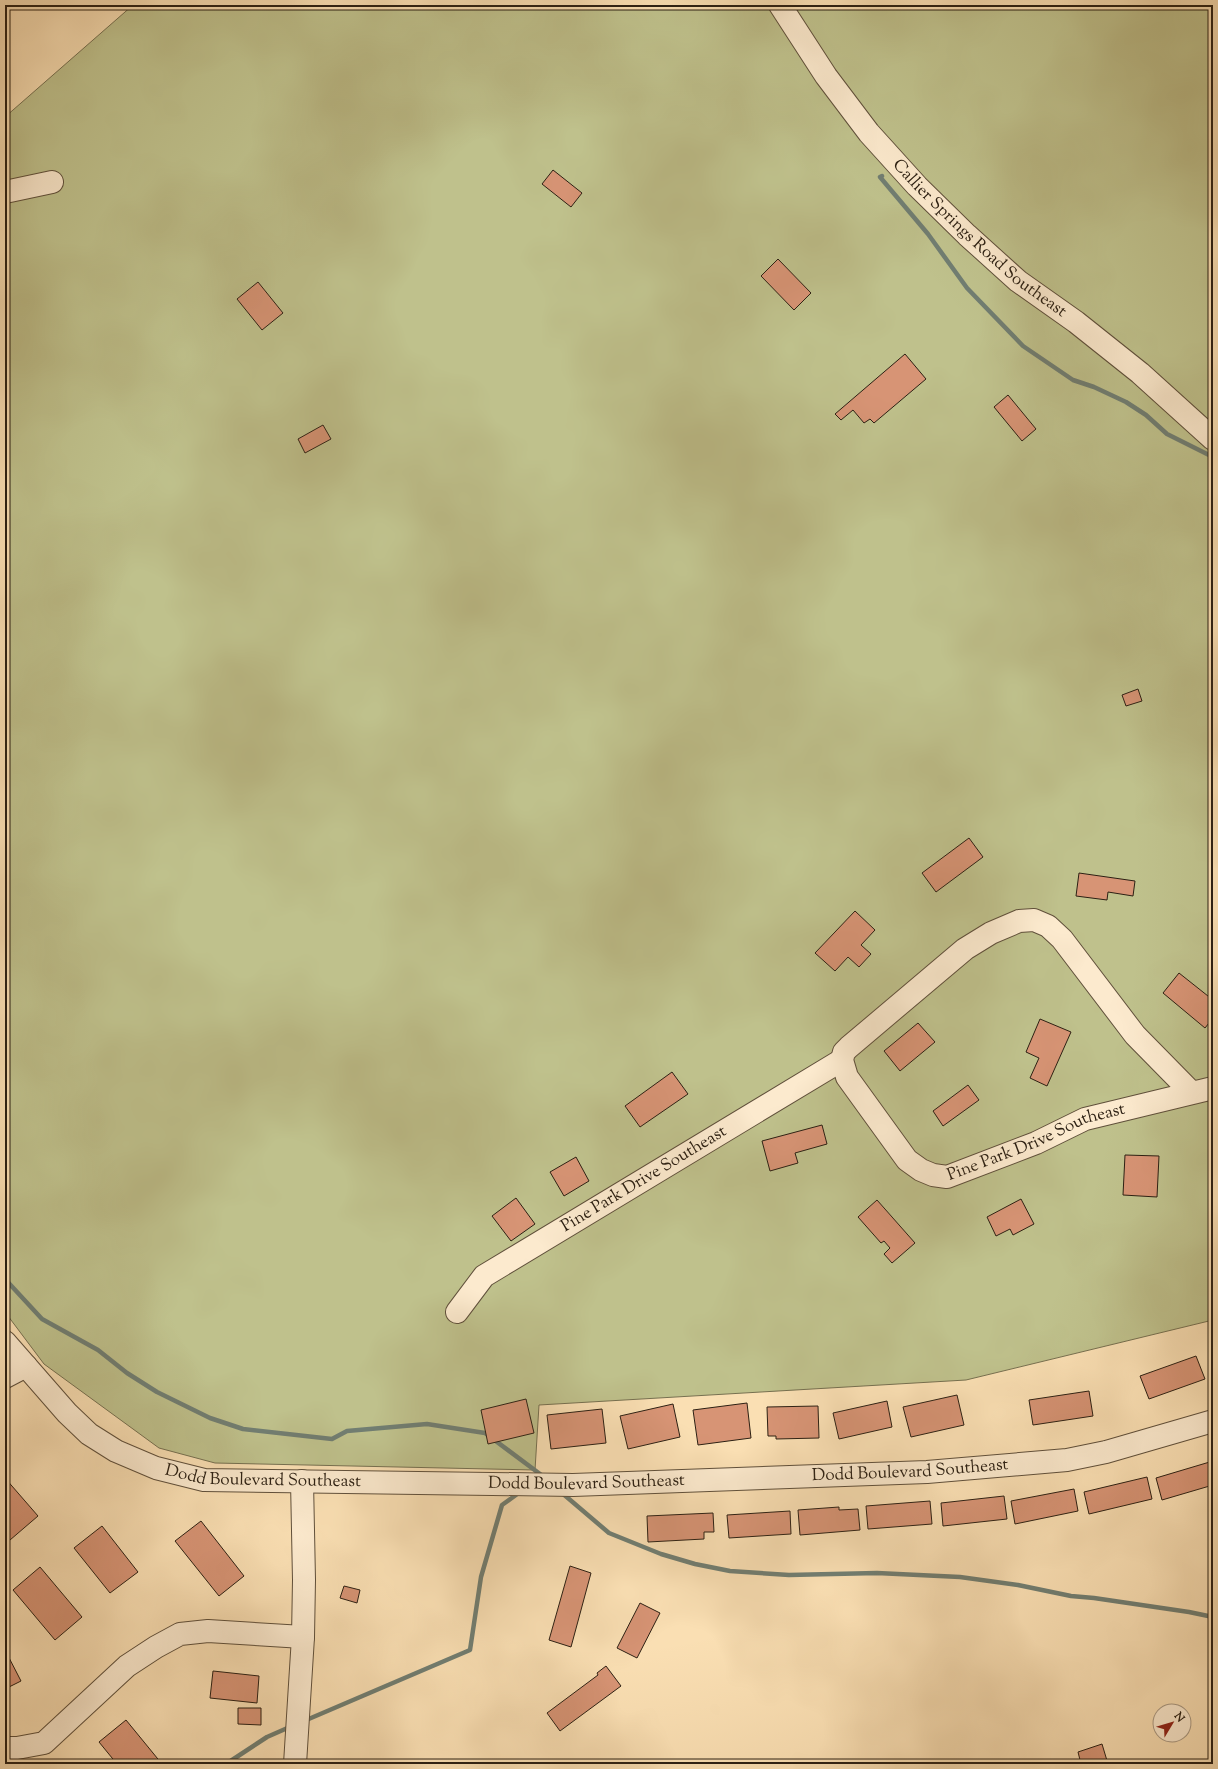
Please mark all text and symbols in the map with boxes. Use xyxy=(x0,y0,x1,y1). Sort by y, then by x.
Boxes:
street label: Callier Springs Road Southeast xyxy=(886,154,1071,324)
street label: Pine Park Drive Southeast xyxy=(944,1098,1128,1188)
street label: Pine Park Drive Southeast xyxy=(557,1120,732,1239)
street label: Dodd Boulevard Southeast xyxy=(811,1453,1010,1488)
street label: Dodd Boulevard Southeast xyxy=(162,1459,361,1494)
street label: Dodd Boulevard Southeast xyxy=(488,1469,685,1497)
north arrow xyxy=(1152,1703,1192,1743)
text: N xyxy=(1169,1708,1188,1726)

